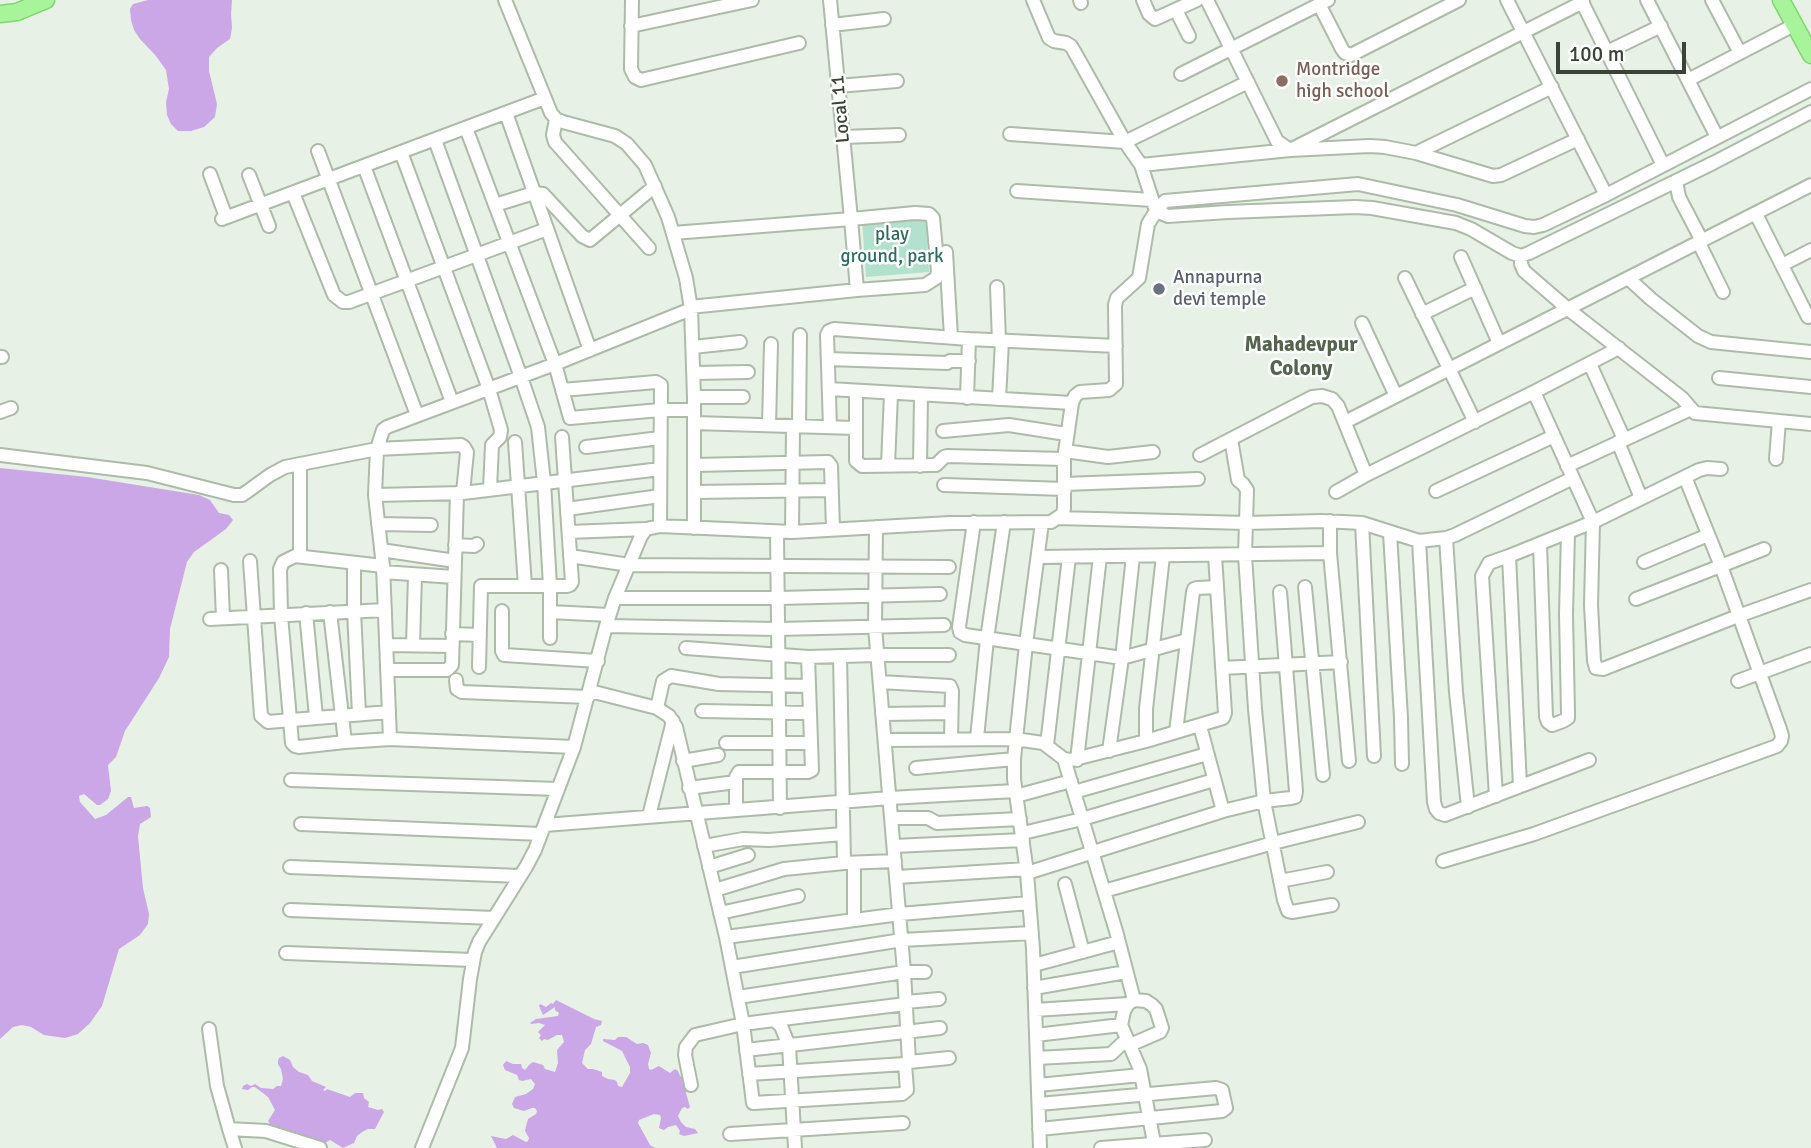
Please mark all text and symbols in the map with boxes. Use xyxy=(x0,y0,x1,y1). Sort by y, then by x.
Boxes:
scale bar xyxy=(1559,28,1688,72)
text: 100 m xyxy=(1569,41,1624,67)
place label: Montridge high school xyxy=(1296,59,1389,103)
marker: Montridge high school xyxy=(1274,73,1290,89)
street label: Local 11 xyxy=(827,74,855,144)
park label: play ground, park xyxy=(841,224,943,268)
place label: Annapurna devi temple xyxy=(1173,267,1266,311)
marker: Annapurna devi temple xyxy=(1151,281,1167,297)
district label: Mahadevpur Colony xyxy=(1244,332,1358,382)

